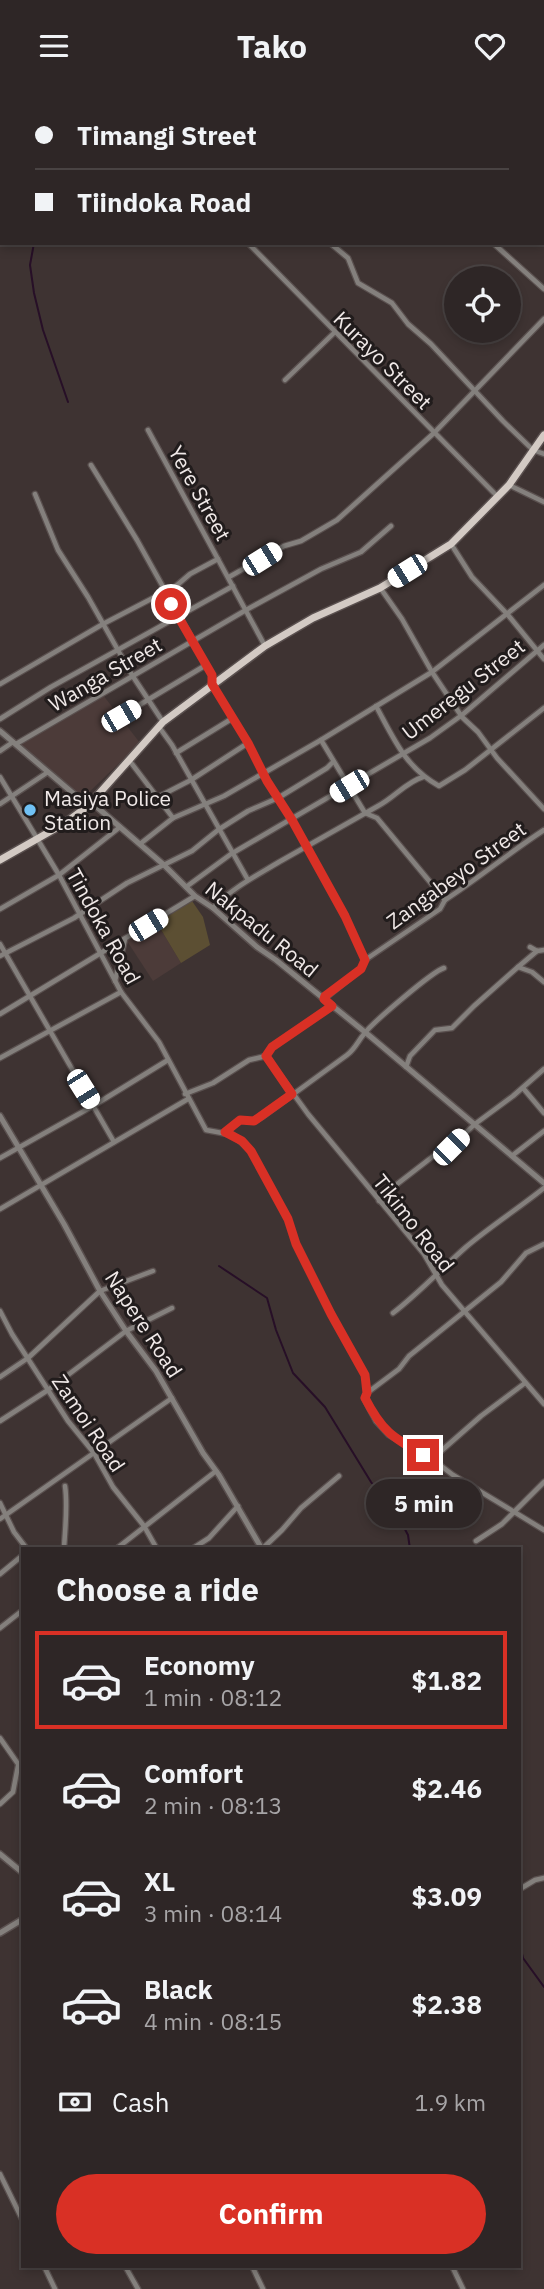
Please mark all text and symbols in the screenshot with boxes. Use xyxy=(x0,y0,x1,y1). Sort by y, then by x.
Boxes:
text: Tako xyxy=(237,25,307,67)
icon: menu xyxy=(35,27,73,65)
icon: heart xyxy=(471,27,509,65)
text: Timangi Street xyxy=(77,118,257,152)
text: Tiindoka Road xyxy=(77,185,251,219)
map controls xyxy=(444,266,521,343)
button: locate xyxy=(444,266,521,343)
street label: Kurayo Street xyxy=(328,305,438,415)
street label: Yere Street xyxy=(162,440,238,546)
car xyxy=(239,539,286,579)
car xyxy=(384,551,431,591)
route start xyxy=(155,588,187,620)
street label: Wanga Street xyxy=(43,630,167,718)
street label: Umeregu Street xyxy=(396,632,530,746)
car xyxy=(98,696,145,736)
car xyxy=(326,766,373,806)
place label: Masiya Police Station xyxy=(44,784,171,836)
marker: Masiya Police Station xyxy=(22,802,38,818)
street label: Zangabeyo Street xyxy=(381,815,531,935)
street label: Tindoka Road xyxy=(61,863,147,989)
street label: Nakpadu Road xyxy=(200,875,324,983)
car xyxy=(125,905,172,945)
car xyxy=(63,1066,104,1112)
car xyxy=(429,1125,474,1169)
street label: Tikimo Road xyxy=(367,1168,461,1278)
street label: Napere Road xyxy=(99,1265,189,1383)
street label: Zamoi Road xyxy=(46,1369,132,1477)
route end xyxy=(407,1439,439,1471)
callout: 5 min xyxy=(365,1479,481,1529)
text: 5 min xyxy=(394,1488,454,1518)
text: Choose a ride xyxy=(56,1568,259,1610)
text: Economy xyxy=(144,1648,255,1682)
icon: car xyxy=(60,1649,123,1712)
text: $1.82 xyxy=(412,1663,482,1697)
text: 1 min · 08:12 xyxy=(144,1682,282,1712)
text: Comfort xyxy=(144,1756,243,1790)
icon: car xyxy=(60,1757,123,1820)
text: $2.46 xyxy=(412,1771,482,1805)
text: 2 min · 08:13 xyxy=(144,1790,282,1820)
text: XL xyxy=(144,1864,175,1898)
icon: car xyxy=(60,1865,123,1928)
text: $3.09 xyxy=(412,1879,482,1913)
text: 3 min · 08:14 xyxy=(144,1898,282,1928)
text: Black xyxy=(144,1972,212,2006)
icon: car xyxy=(60,1973,123,2036)
text: $2.38 xyxy=(412,1987,482,2021)
text: 4 min · 08:15 xyxy=(144,2006,282,2036)
icon: cash xyxy=(56,2083,94,2121)
text: Cash xyxy=(112,2085,169,2119)
text: 1.9 km xyxy=(415,2087,486,2117)
button: Confirm xyxy=(56,2174,486,2254)

